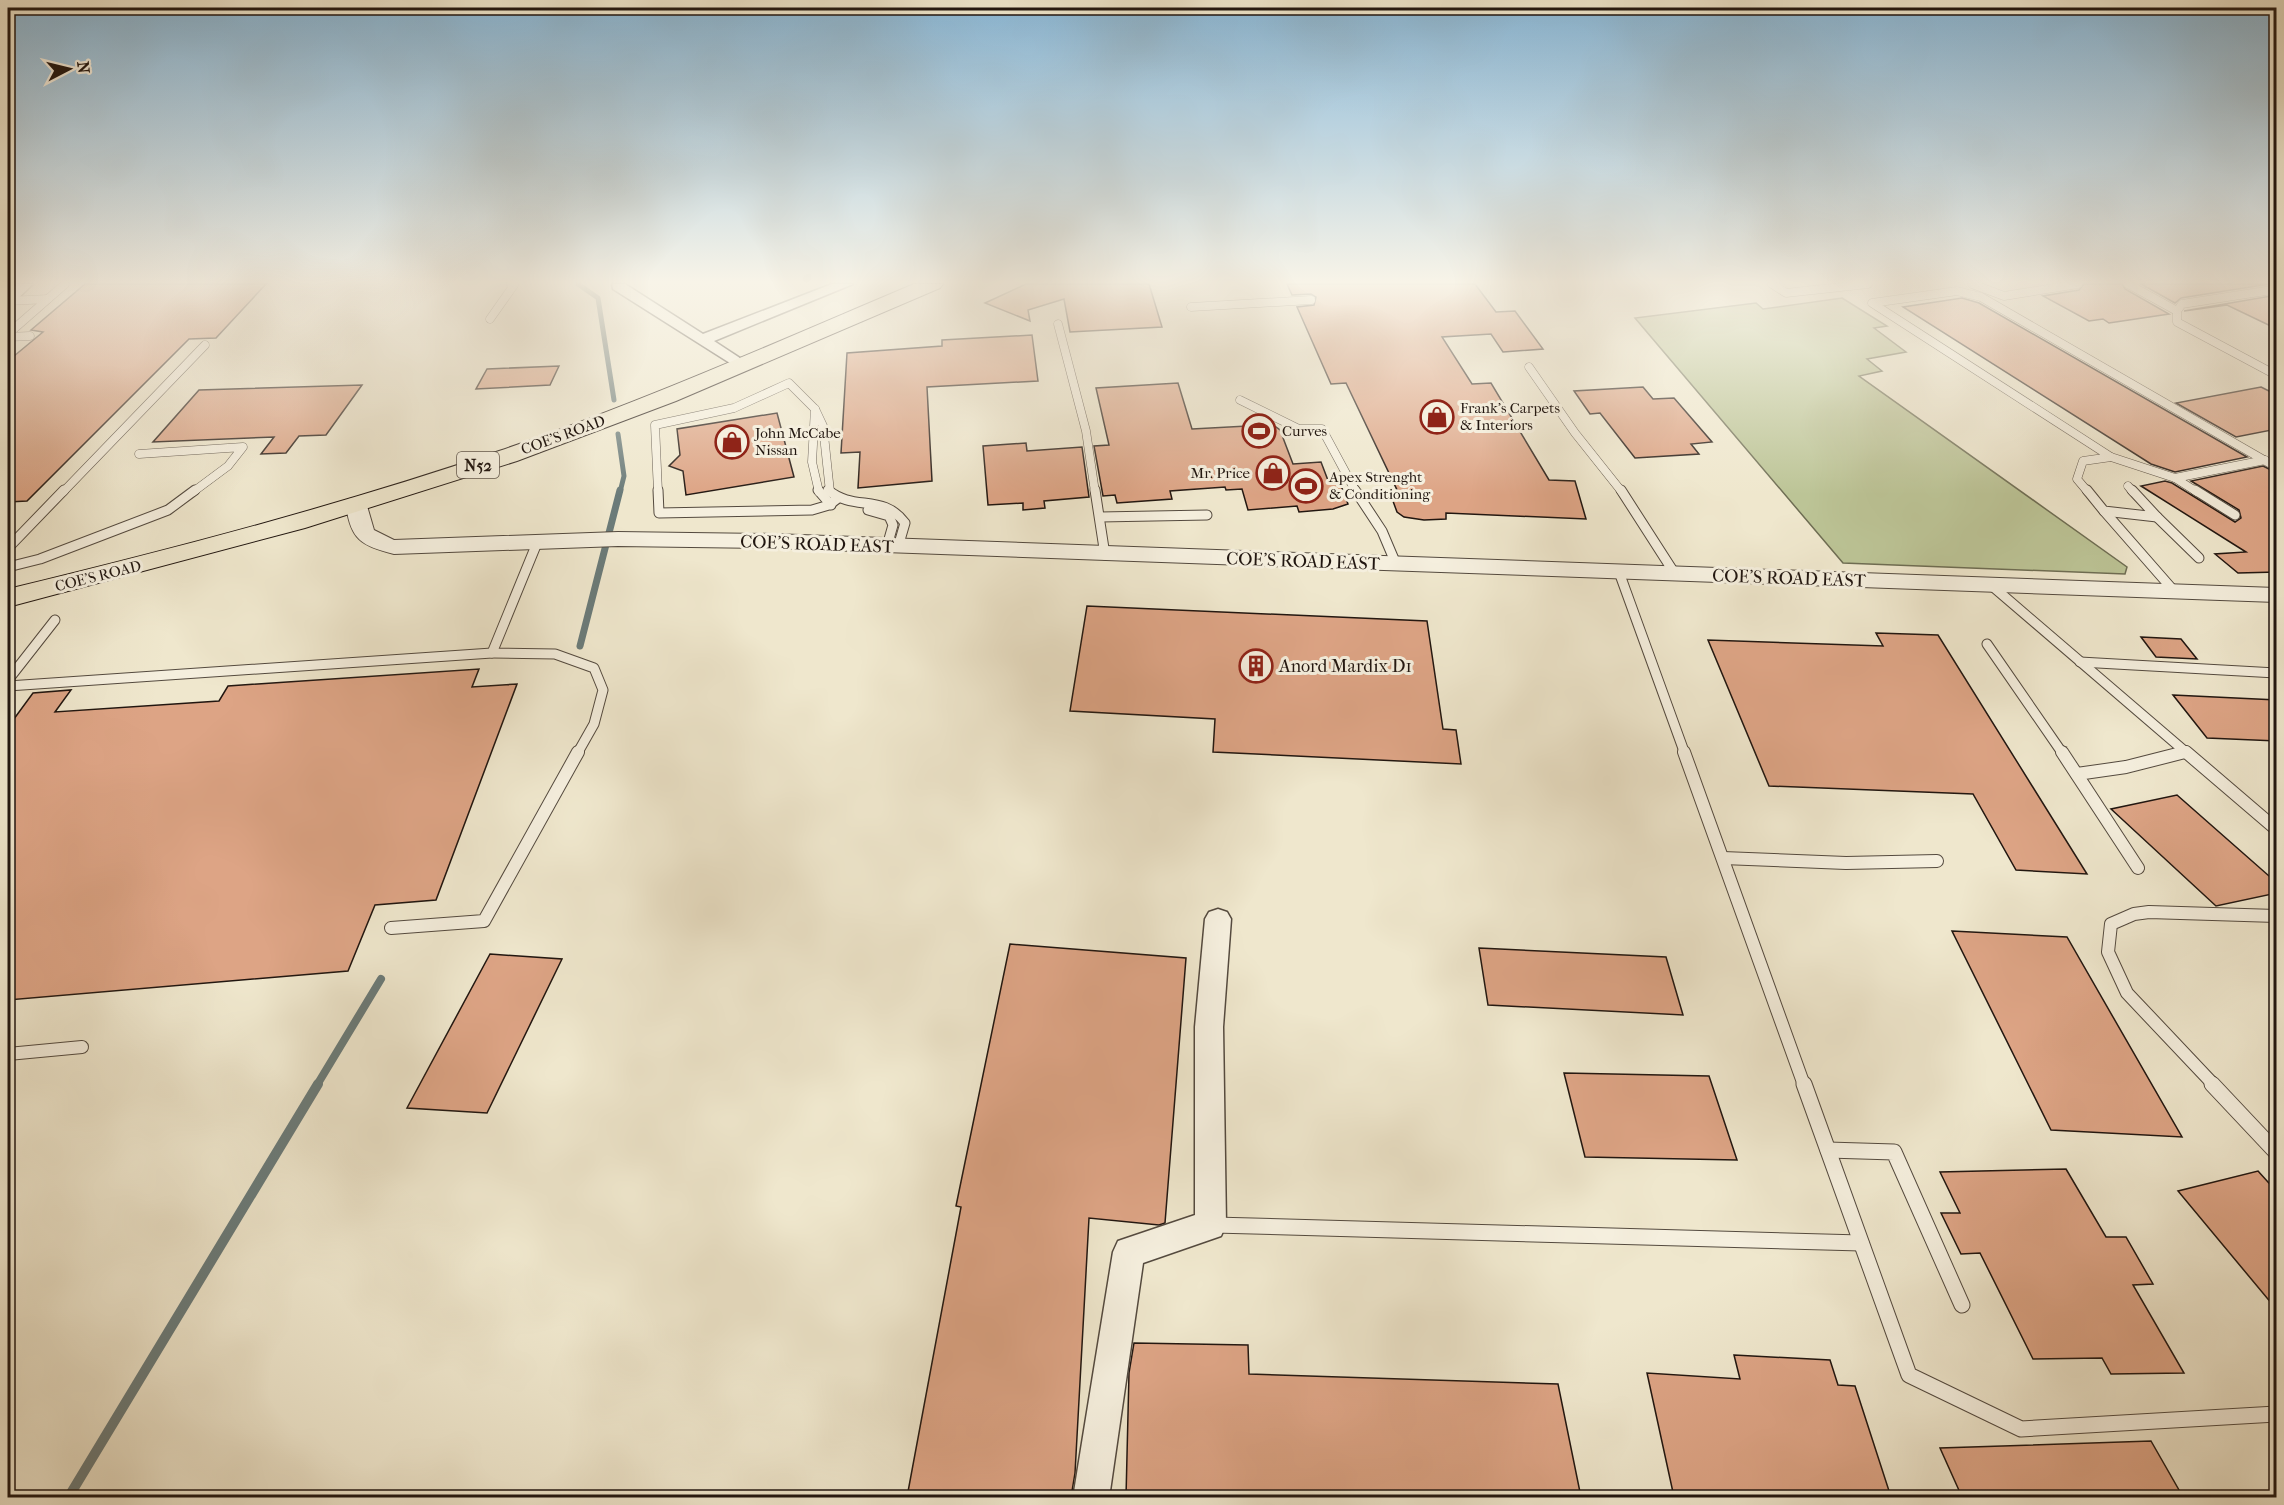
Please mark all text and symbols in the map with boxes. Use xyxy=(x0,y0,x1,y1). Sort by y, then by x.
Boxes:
north arrow xyxy=(39,39,99,99)
text: N xyxy=(73,60,94,75)
shop icon: Frank's Carpets & Interiors xyxy=(1419,399,1455,435)
place label: Frank's Carpets & Interiors xyxy=(1460,399,1560,434)
street label: COE'S ROAD xyxy=(518,411,608,459)
sports icon: Curves xyxy=(1241,413,1277,449)
place label: Curves xyxy=(1282,422,1328,440)
shop icon: John McCabe Nissan xyxy=(714,424,750,460)
place label: John McCabe Nissan xyxy=(754,424,841,459)
road number: N52 xyxy=(457,452,499,478)
shop icon: Mr. Price xyxy=(1255,455,1291,491)
place label: Mr. Price xyxy=(1190,464,1251,482)
sports icon: Apex Strenght & Conditioning xyxy=(1288,468,1324,504)
place label: Apex Strenght & Conditioning xyxy=(1328,468,1431,503)
street label: COE'S ROAD EAST xyxy=(740,531,895,558)
street label: COE'S ROAD EAST xyxy=(1226,548,1381,575)
street label: COE'S ROAD xyxy=(53,557,143,595)
street label: COE'S ROAD EAST xyxy=(1712,565,1867,592)
building icon: Anord Mardix D1 xyxy=(1238,648,1274,684)
place label: Anord Mardix D1 xyxy=(1278,656,1412,677)

